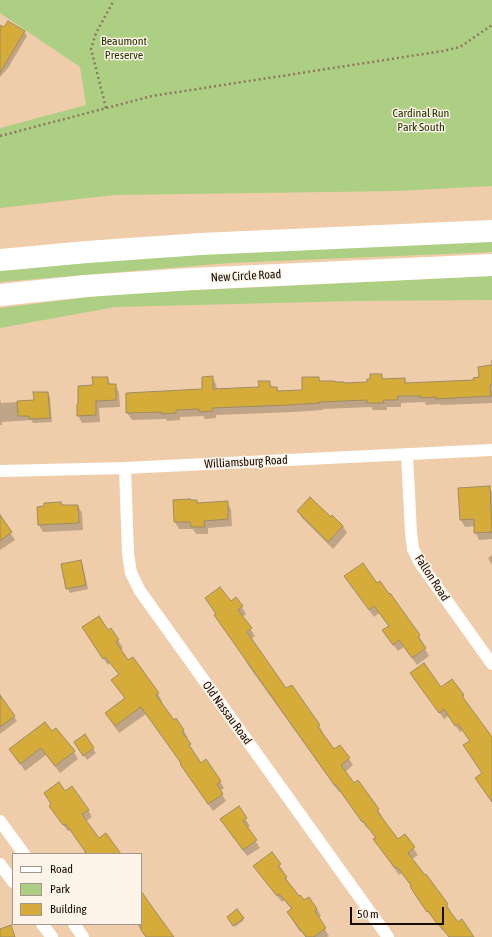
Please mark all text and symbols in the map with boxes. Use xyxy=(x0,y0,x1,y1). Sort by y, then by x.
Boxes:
park label: Beaumont Preserve xyxy=(101,34,147,62)
park label: Cardinal Run Park South xyxy=(393,106,449,134)
street label: New Circle Road xyxy=(210,267,282,285)
street label: Williamsburg Road xyxy=(204,453,288,471)
street label: Fallon Road xyxy=(412,552,452,604)
street label: Old Nassau Road xyxy=(199,679,255,747)
legend xyxy=(12,853,142,925)
text: Road xyxy=(50,862,73,876)
text: Park xyxy=(50,882,70,896)
scale bar xyxy=(352,899,446,925)
text: Building xyxy=(50,902,87,916)
text: 50 m xyxy=(357,907,379,921)

